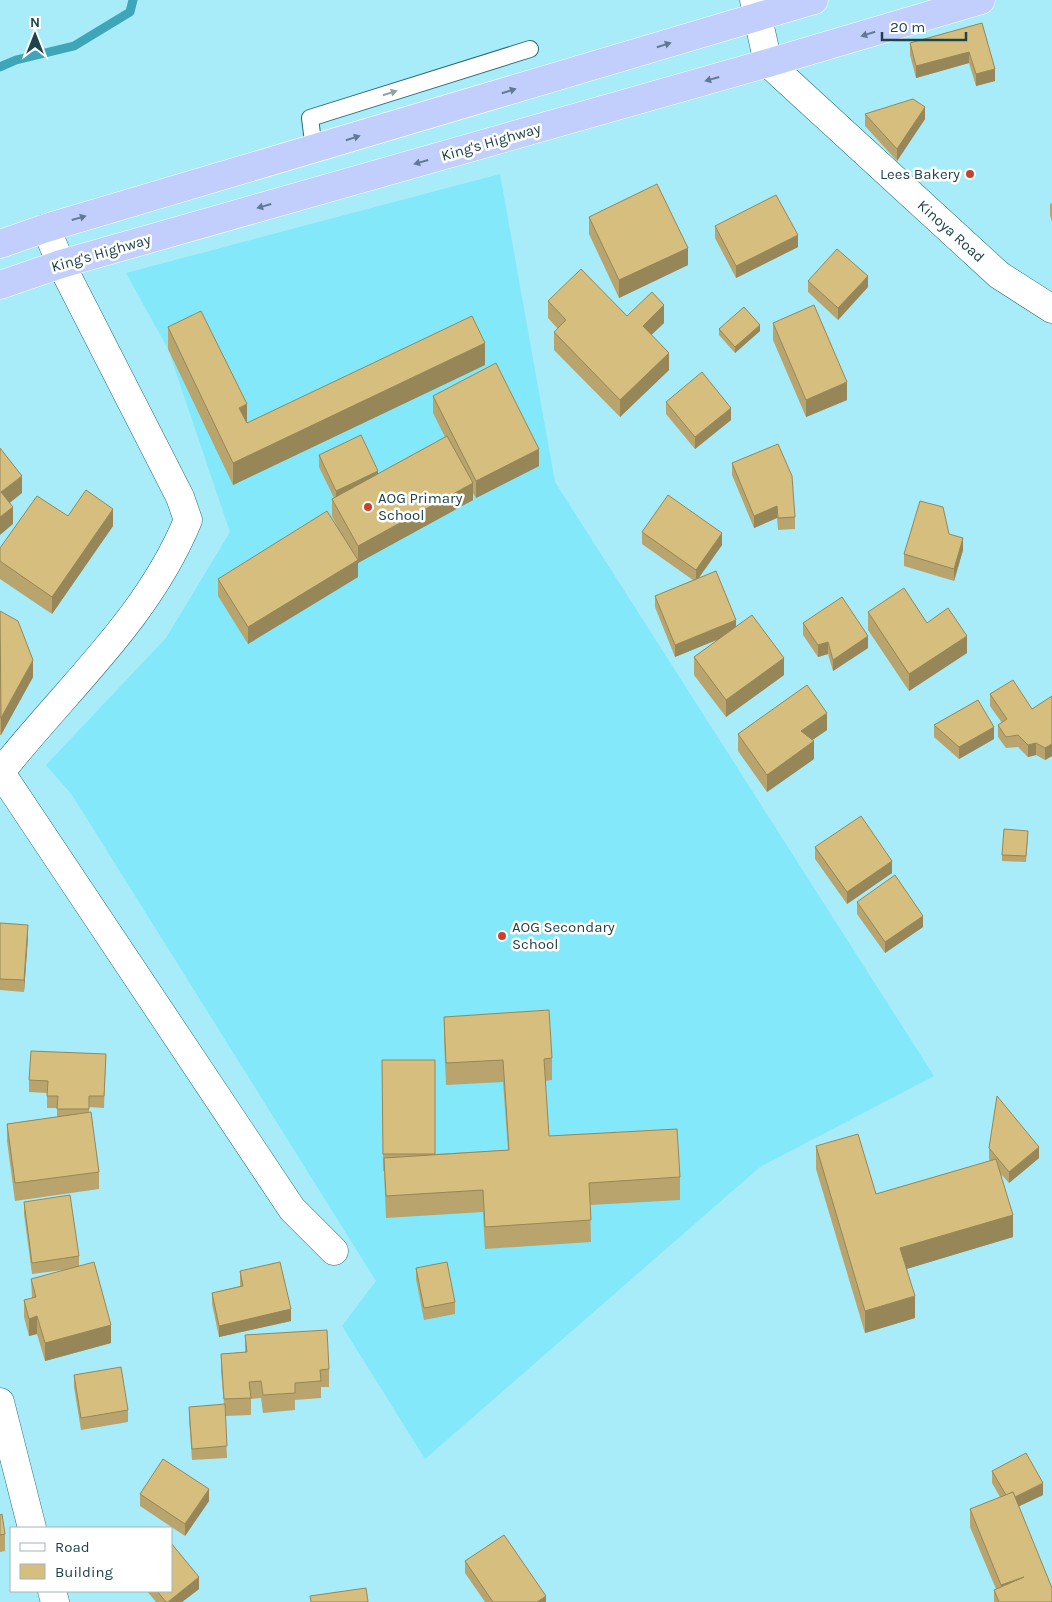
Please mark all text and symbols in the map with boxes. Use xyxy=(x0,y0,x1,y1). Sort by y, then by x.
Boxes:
north arrow xyxy=(10,10,60,60)
scale bar xyxy=(882,10,966,42)
text: N xyxy=(30,14,40,31)
text: 20 m xyxy=(890,18,925,36)
one-way arrow xyxy=(860,30,875,38)
one-way arrow xyxy=(657,40,672,48)
one-way arrow xyxy=(704,76,719,84)
one-way arrow xyxy=(501,87,516,95)
one-way arrow xyxy=(382,88,397,96)
street label: King's Highway xyxy=(439,119,543,165)
one-way arrow xyxy=(346,133,361,141)
one-way arrow xyxy=(413,158,428,166)
place label: Lees Bakery xyxy=(880,165,960,183)
marker: Lees Bakery xyxy=(964,168,976,180)
street label: Kinoya Road xyxy=(914,196,988,266)
one-way arrow xyxy=(257,203,272,211)
one-way arrow xyxy=(72,213,87,221)
street label: King's Highway xyxy=(49,230,153,276)
place label: AOG Primary School xyxy=(378,489,462,524)
marker: AOG Primary School xyxy=(362,501,374,513)
place label: AOG Secondary School xyxy=(512,918,615,953)
marker: AOG Secondary School xyxy=(496,930,508,942)
legend xyxy=(10,1527,172,1592)
text: Road xyxy=(55,1538,90,1556)
text: Building xyxy=(55,1563,113,1581)

